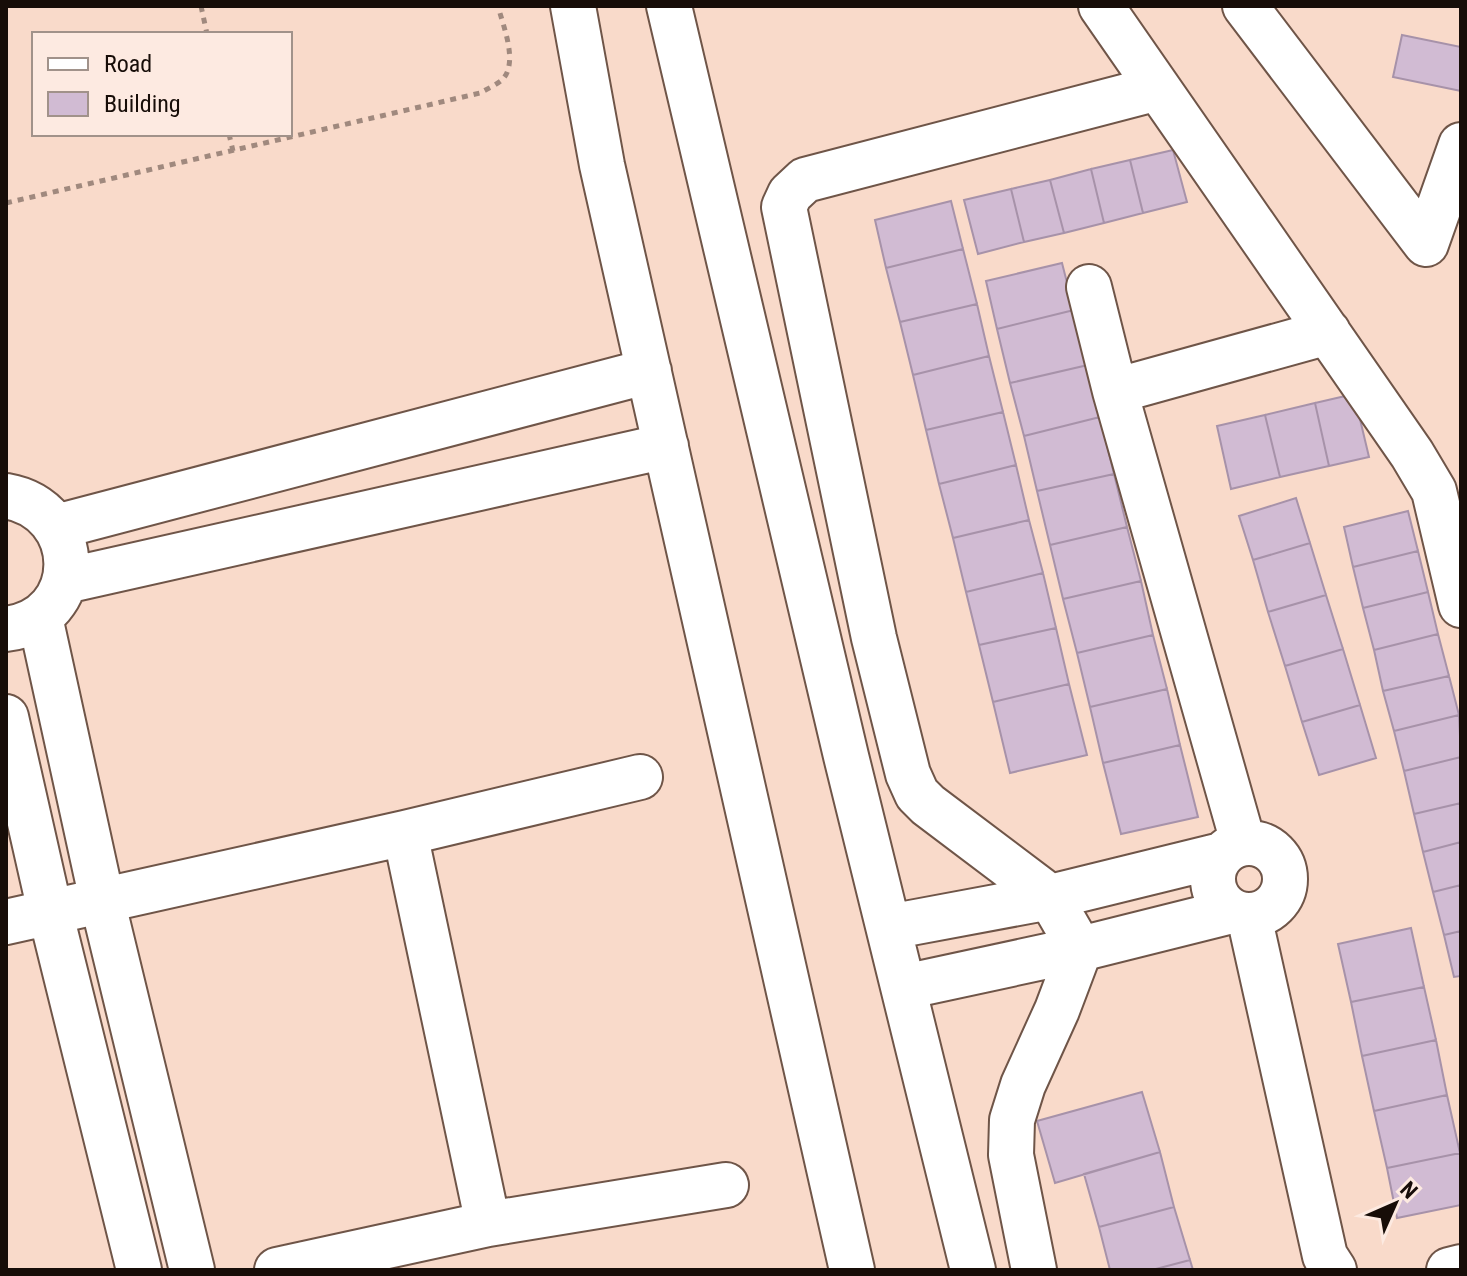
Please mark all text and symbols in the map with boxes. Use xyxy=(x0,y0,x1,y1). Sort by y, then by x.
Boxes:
legend xyxy=(32,32,292,136)
text: Road xyxy=(104,50,152,78)
text: Building xyxy=(104,90,181,118)
north arrow xyxy=(1355,1164,1435,1244)
text: N xyxy=(1395,1177,1422,1204)

